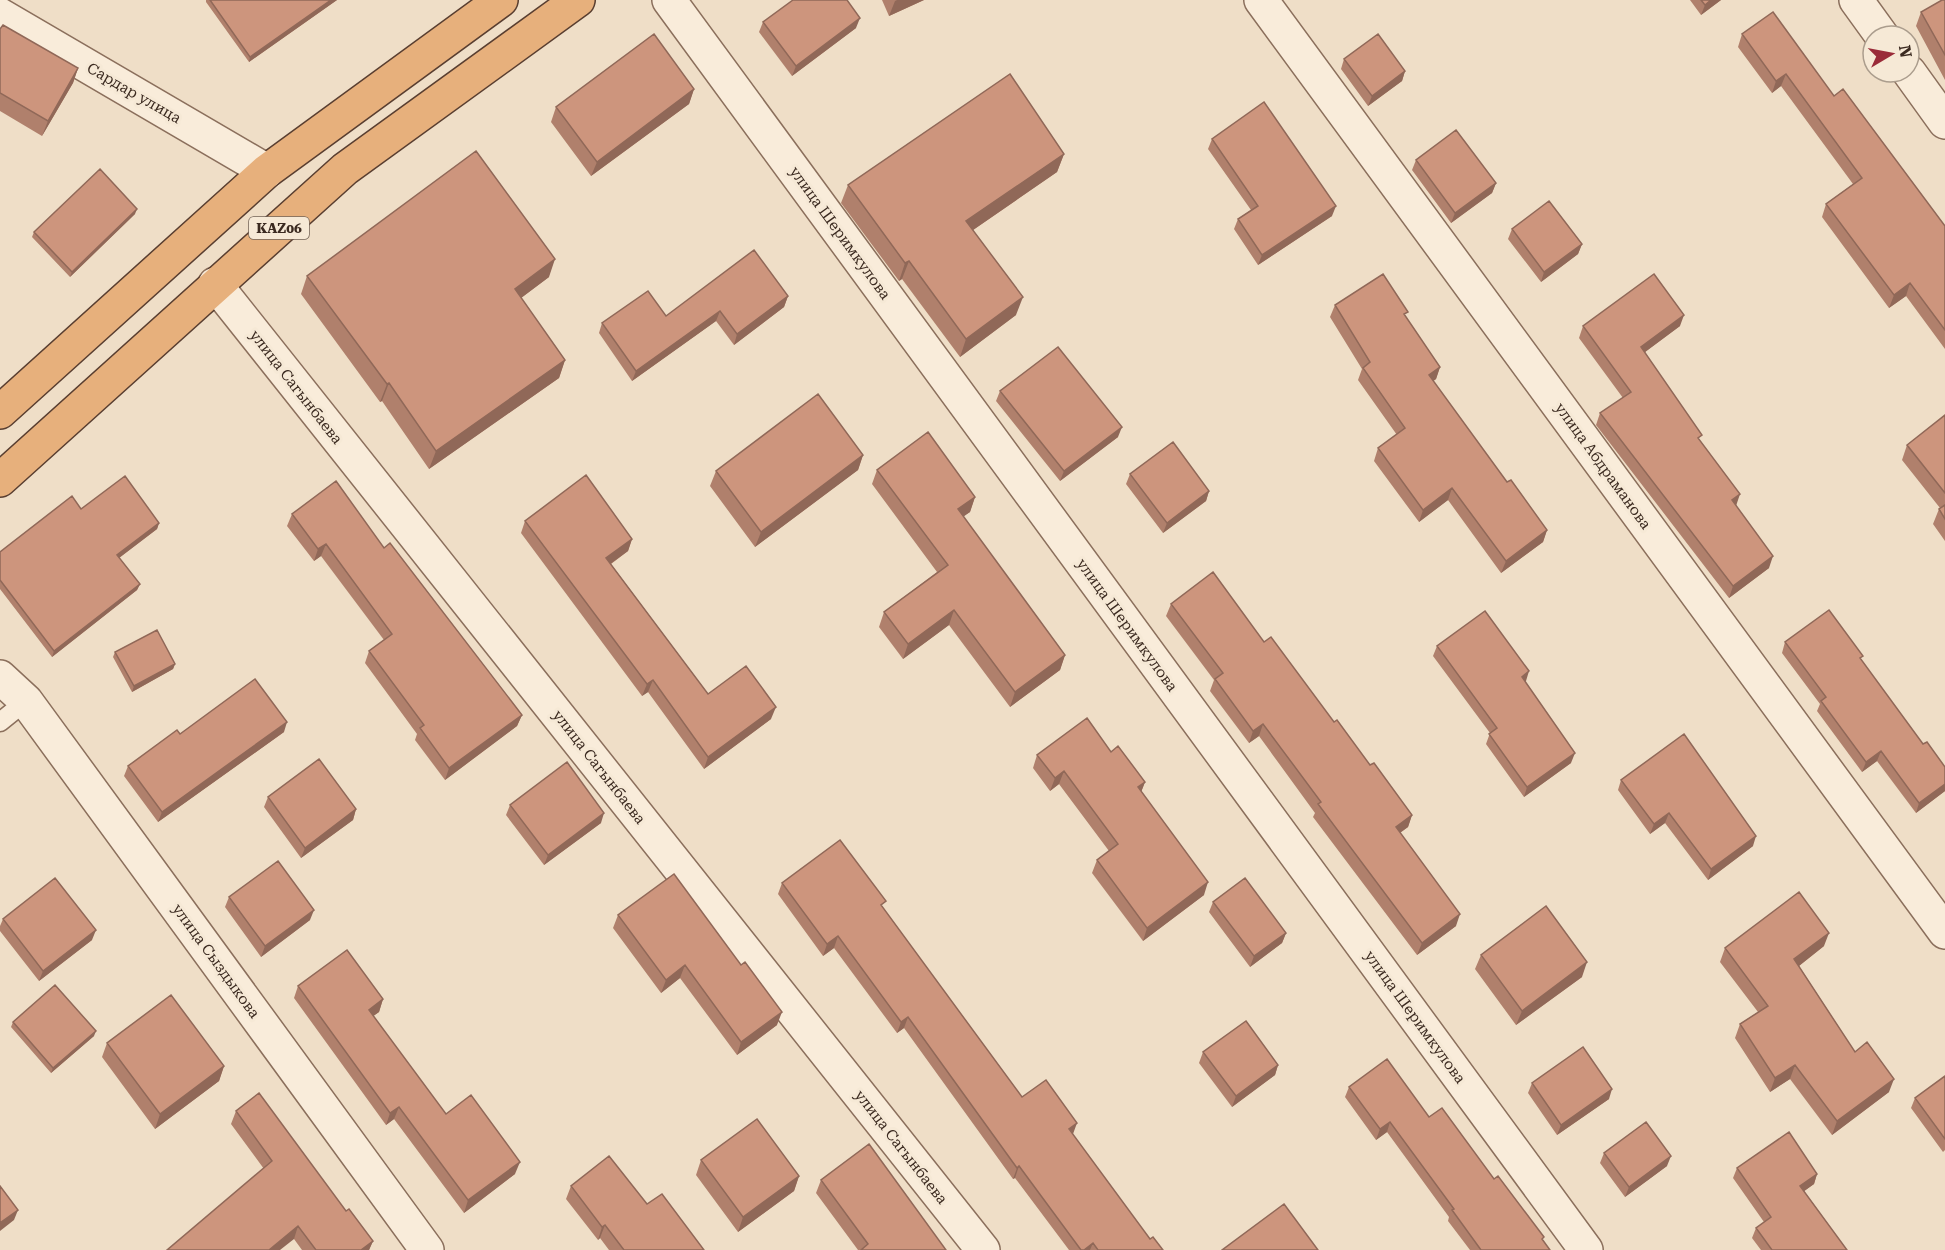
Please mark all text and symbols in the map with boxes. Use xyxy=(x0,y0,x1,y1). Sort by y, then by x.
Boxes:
north arrow xyxy=(1861,24,1921,84)
text: N xyxy=(1895,44,1916,59)
street label: Сардар улица xyxy=(84,59,184,127)
street label: улица Шеримкулова xyxy=(786,163,894,303)
road number: KАZ06 xyxy=(249,217,309,239)
street label: улица Сагынбаева xyxy=(246,326,346,448)
street label: улица Абдраманова xyxy=(1551,399,1655,533)
street label: улица Шеримкулова xyxy=(1073,555,1181,695)
street label: улица Сагынбаева xyxy=(549,706,649,828)
street label: улица Сыздыкова xyxy=(168,900,264,1022)
street label: улица Шеримкулова xyxy=(1361,947,1469,1087)
street label: улица Сагынбаева xyxy=(851,1086,951,1208)

